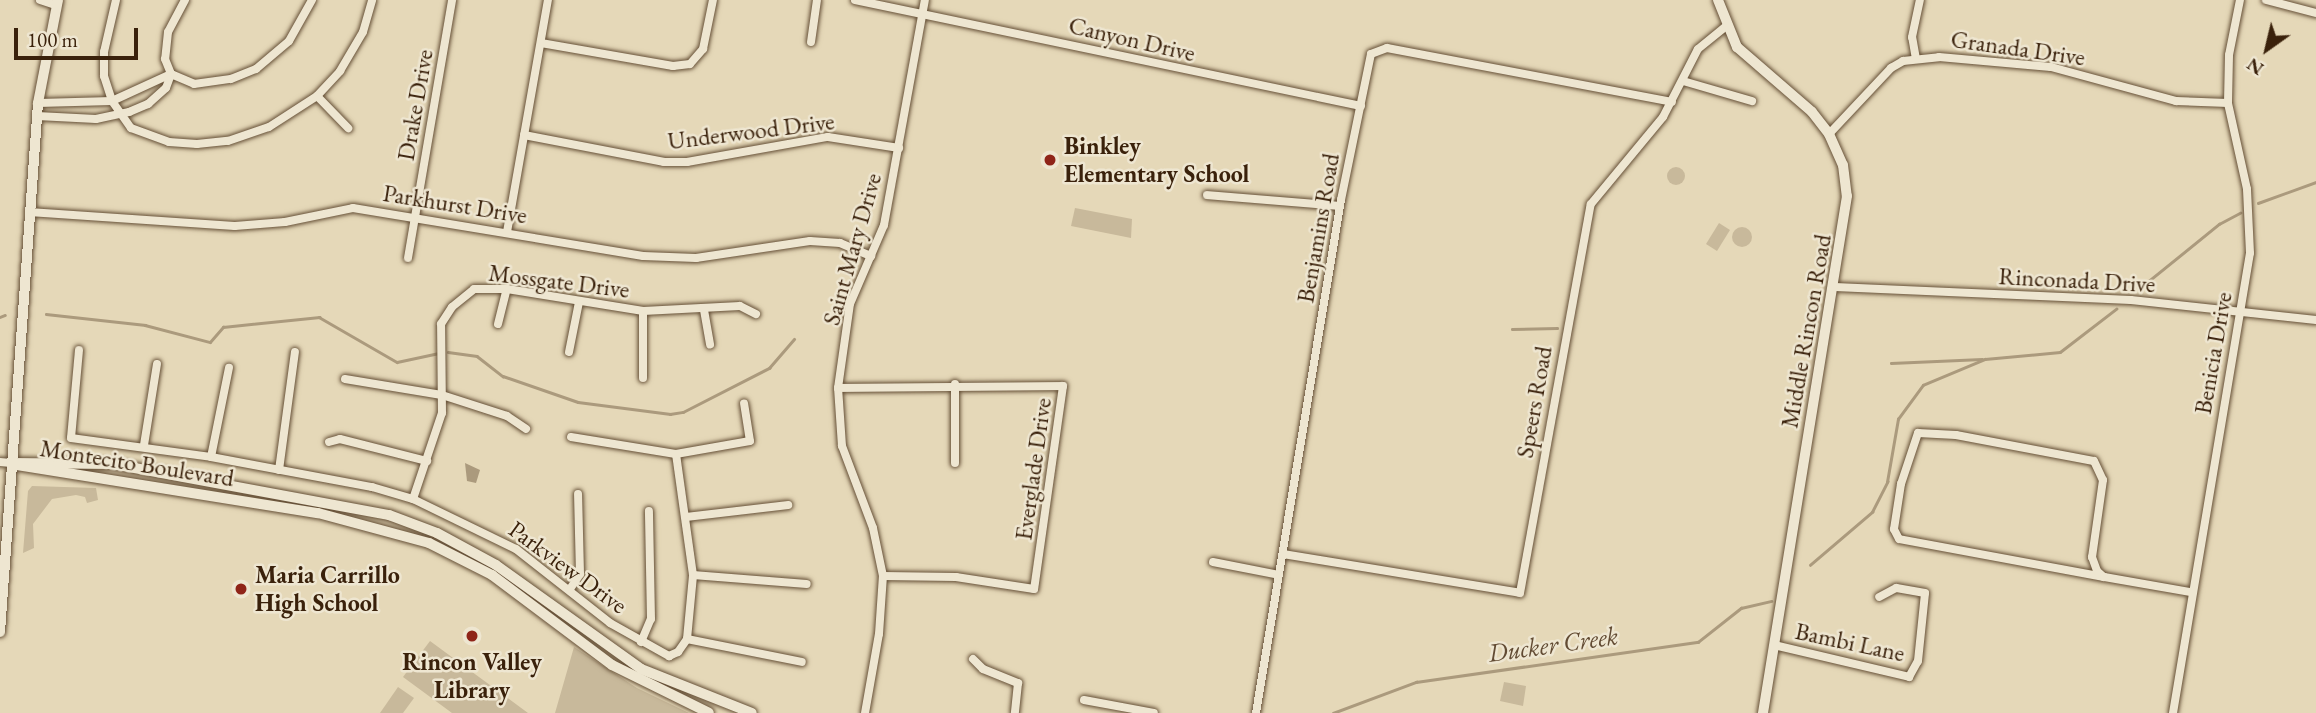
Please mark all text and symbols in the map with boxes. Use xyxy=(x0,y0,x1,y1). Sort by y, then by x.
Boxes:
street label: Canyon Drive xyxy=(1066,10,1198,68)
scale bar xyxy=(18,14,142,58)
north arrow xyxy=(2232,14,2302,84)
street label: Granada Drive xyxy=(1949,24,2087,72)
text: 100 m xyxy=(27,26,78,53)
street label: Drake Drive xyxy=(391,47,439,163)
text: N xyxy=(2242,52,2268,81)
street label: Underwood Drive xyxy=(666,106,836,156)
place label: Binkley Elementary School xyxy=(1064,132,1249,188)
street label: Benjamins Road xyxy=(1291,151,1345,305)
marker: Binkley Elementary School xyxy=(1042,152,1058,168)
street label: Saint Mary Drive xyxy=(817,170,887,328)
street label: Parkhurst Drive xyxy=(381,178,529,230)
street label: Middle Rincon Road xyxy=(1775,232,1837,430)
street label: Mossgate Drive xyxy=(487,258,631,304)
street label: Rinconada Drive xyxy=(1998,262,2156,298)
street label: Benicia Drive xyxy=(2188,290,2238,416)
street label: Speers Road xyxy=(1510,344,1558,460)
street label: Everglade Drive xyxy=(1009,396,1057,542)
street label: Montecito Boulevard xyxy=(38,433,236,493)
street label: Parkview Drive xyxy=(503,514,633,620)
place label: Maria Carrillo High School xyxy=(255,561,400,617)
marker: Maria Carrillo High School xyxy=(233,581,249,597)
street label: Bambi Lane xyxy=(1793,616,1907,668)
water label: Ducker Creek xyxy=(1486,620,1620,670)
marker: Rincon Valley Library xyxy=(464,628,480,644)
place label: Rincon Valley Library xyxy=(402,648,542,704)

